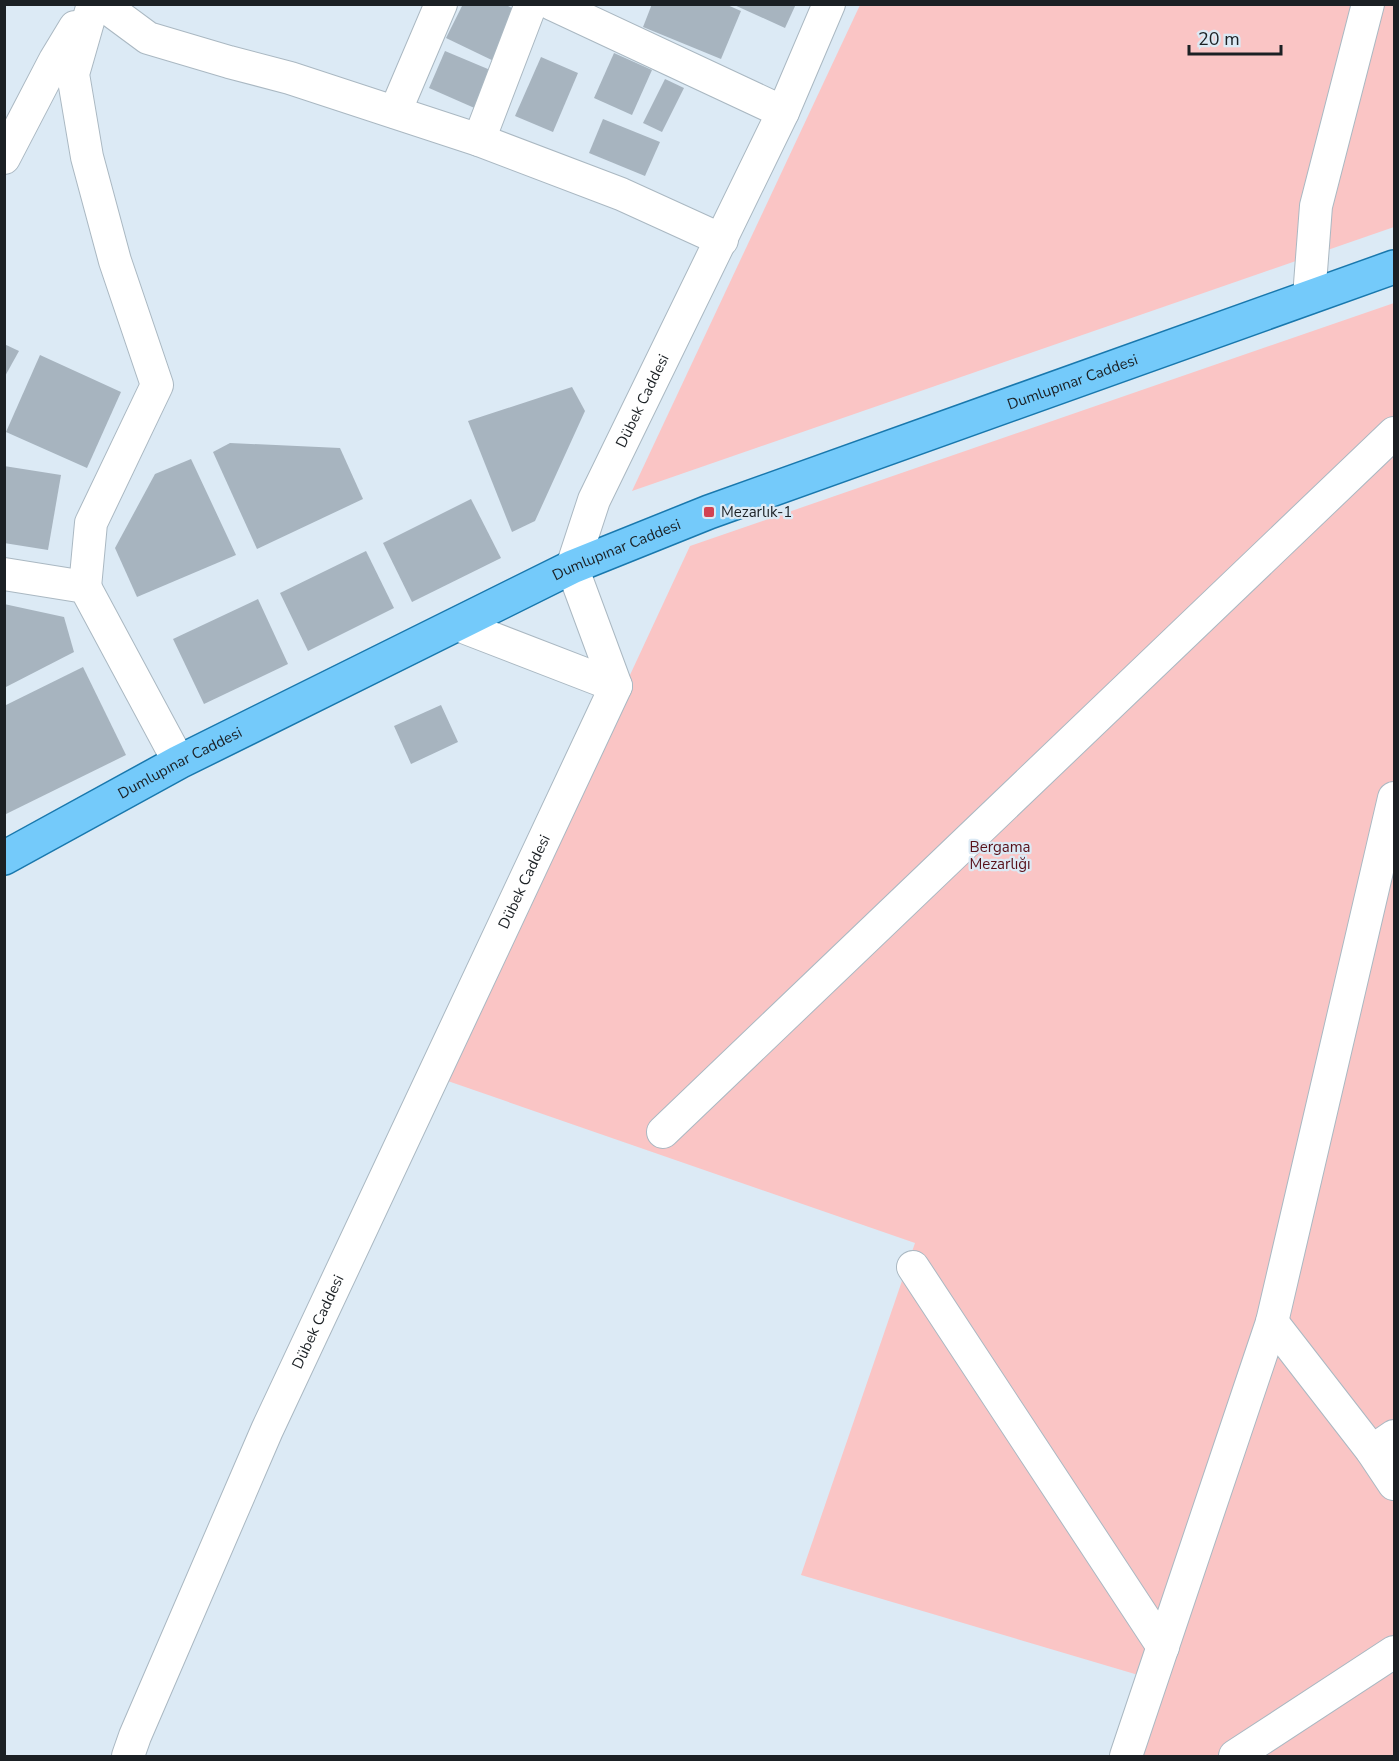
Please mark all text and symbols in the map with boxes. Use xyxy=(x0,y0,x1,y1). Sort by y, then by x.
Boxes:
scale bar xyxy=(1189,18,1280,56)
text: 20 m xyxy=(1198,27,1240,51)
street label: Dumlupınar Caddesi xyxy=(1005,349,1140,415)
street label: Dübek Caddesi xyxy=(611,351,674,451)
place label: Mezarlık-1 xyxy=(721,502,792,522)
marker: Mezarlık-1 xyxy=(702,505,716,519)
street label: Dumlupınar Caddesi xyxy=(549,514,684,585)
street label: Dumlupınar Caddesi xyxy=(114,722,245,804)
street label: Dübek Caddesi xyxy=(494,831,555,932)
park label: Bergama Mezarlığı xyxy=(969,837,1031,874)
street label: Dübek Caddesi xyxy=(287,1271,348,1372)

